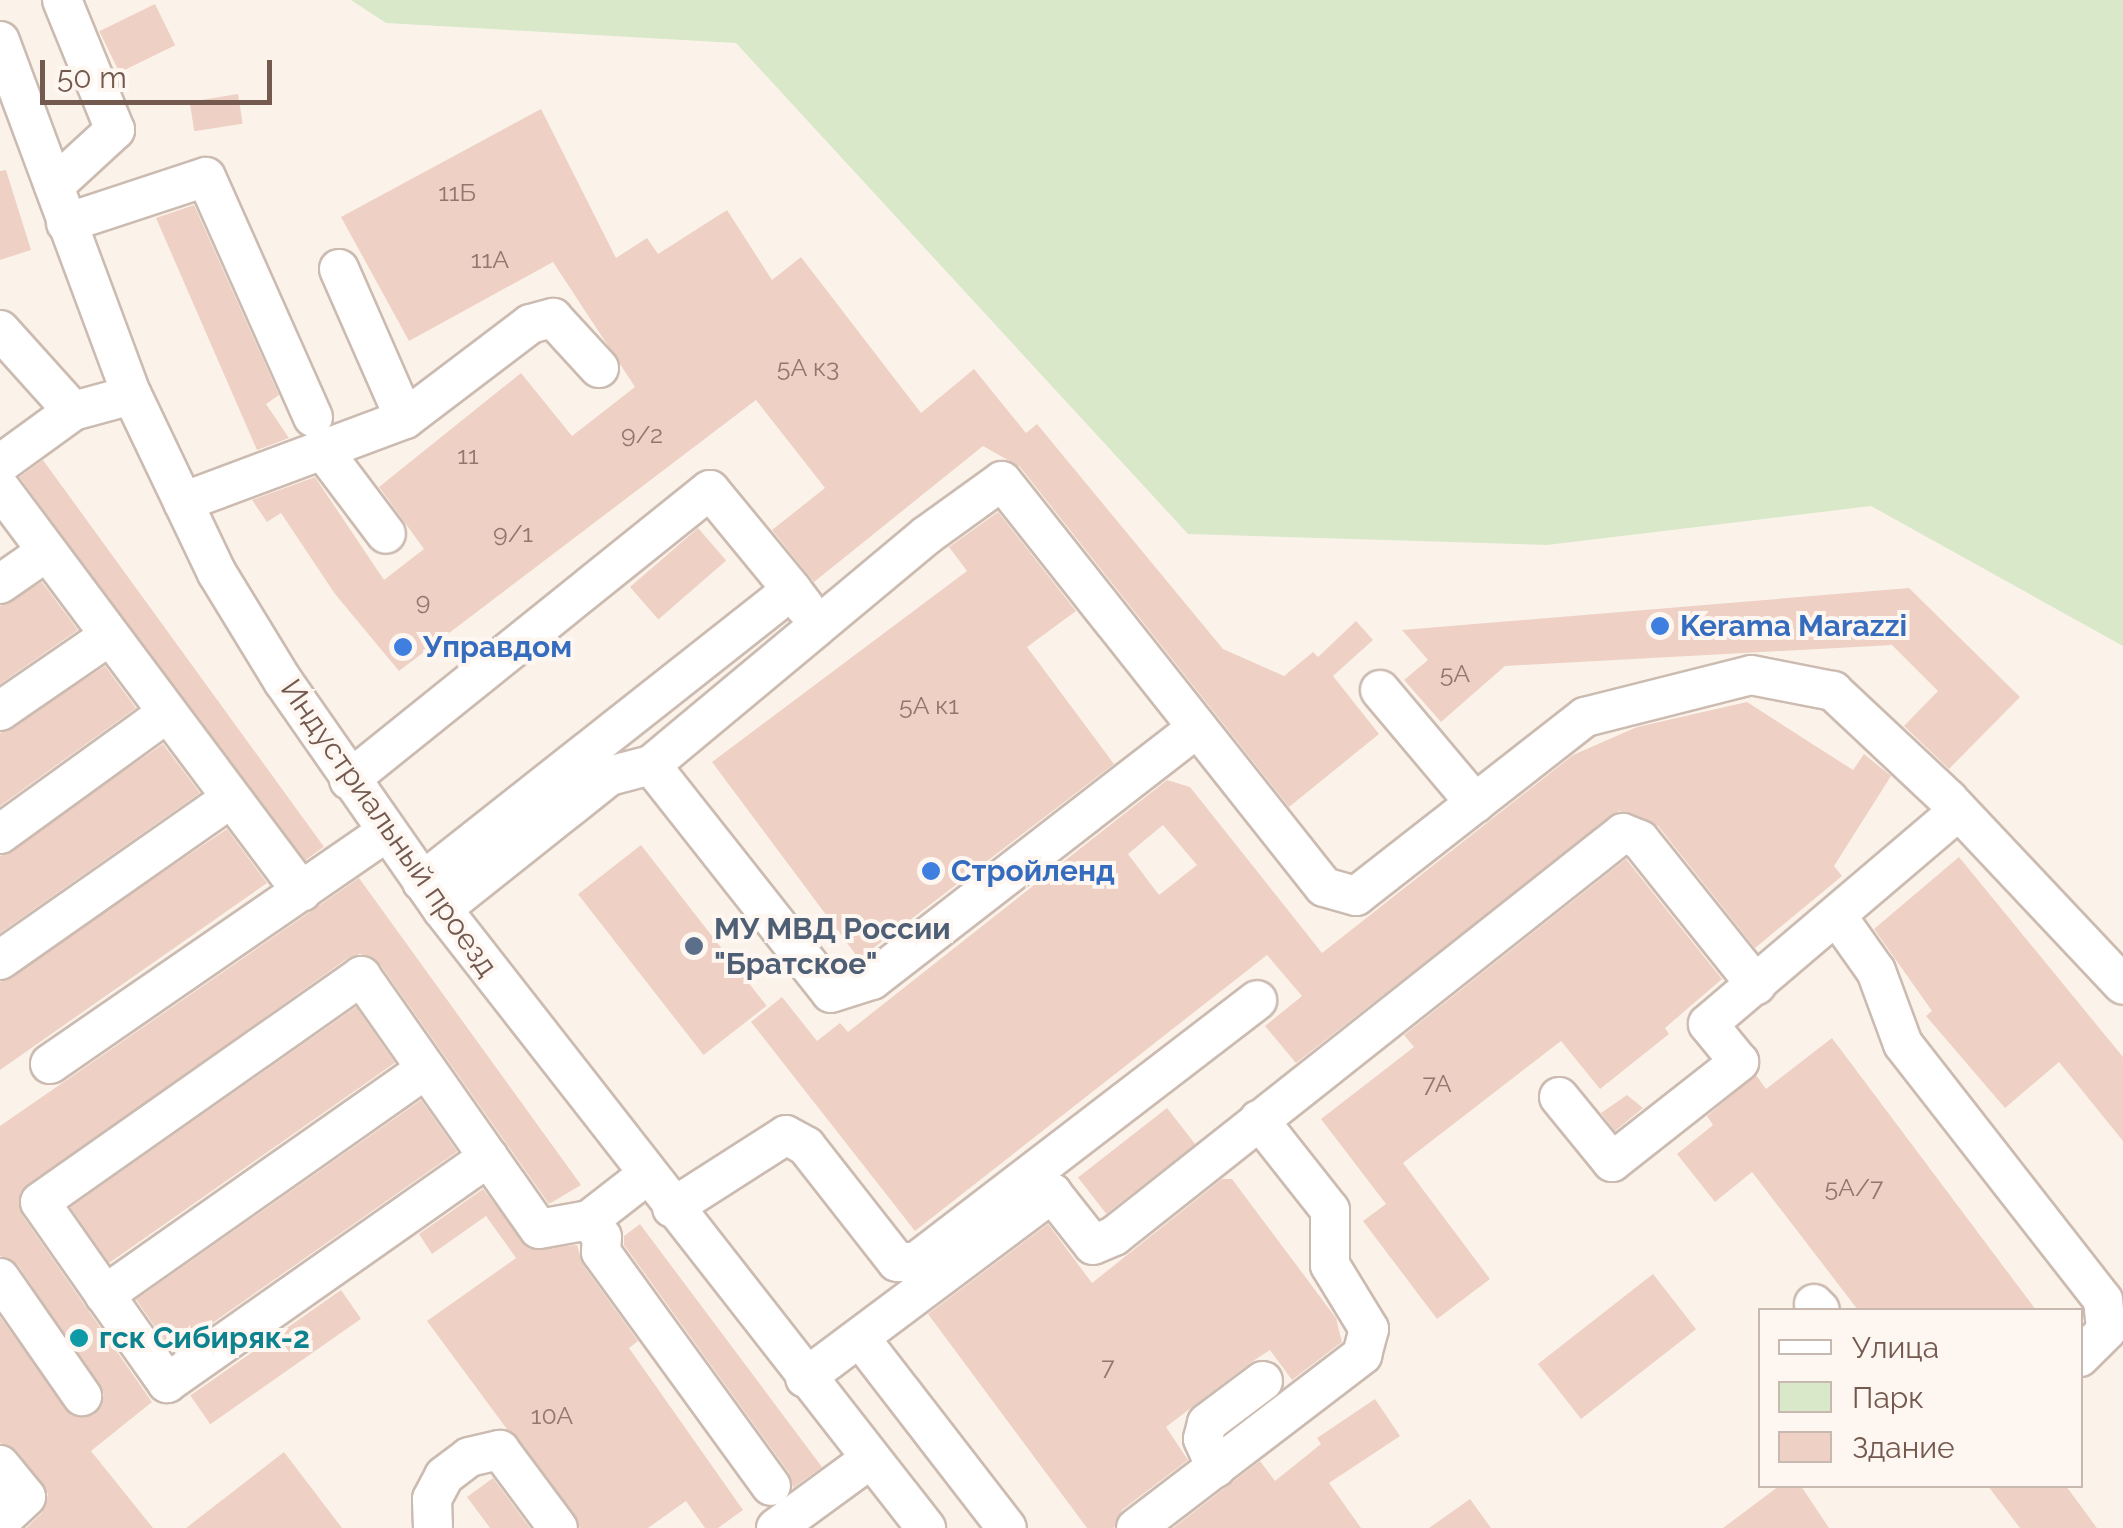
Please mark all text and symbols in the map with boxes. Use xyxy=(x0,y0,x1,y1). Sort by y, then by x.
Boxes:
scale bar xyxy=(45,40,278,102)
text: 50 m xyxy=(57,60,127,95)
house number: 11Б xyxy=(438,177,476,207)
house number: 11А xyxy=(471,244,509,274)
house number: 5А к3 xyxy=(776,352,840,382)
house number: 9/2 xyxy=(621,419,663,449)
house number: 11 xyxy=(457,440,479,470)
house number: 9/1 xyxy=(493,518,533,548)
house number: 9 xyxy=(416,586,430,616)
place label: Kerama Marazzi xyxy=(1680,608,1907,644)
marker: Kerama Marazzi xyxy=(1649,615,1671,637)
place label: Управдом xyxy=(423,629,572,665)
marker: Управдом xyxy=(392,636,414,658)
house number: 5А xyxy=(1440,658,1470,688)
street label: Индустриальный проезд xyxy=(273,673,505,983)
house number: 5А к1 xyxy=(899,690,959,720)
place label: Стройленд xyxy=(951,853,1115,889)
marker: Стройленд xyxy=(920,860,942,882)
place label: МУ МВД России "Братское" xyxy=(714,911,951,982)
marker: МУ МВД России "Братское" xyxy=(683,935,705,957)
house number: 7А xyxy=(1422,1068,1452,1098)
house number: 5А/7 xyxy=(1825,1172,1883,1202)
legend xyxy=(1758,1308,2083,1488)
place label: гск Сибиряк-2 xyxy=(99,1320,310,1356)
marker: гск Сибиряк-2 xyxy=(68,1327,90,1349)
text: Улица xyxy=(1852,1330,1939,1365)
house number: 7 xyxy=(1101,1351,1115,1381)
text: Парк xyxy=(1852,1380,1924,1415)
house number: 10А xyxy=(531,1400,573,1430)
text: Здание xyxy=(1852,1430,1955,1465)

